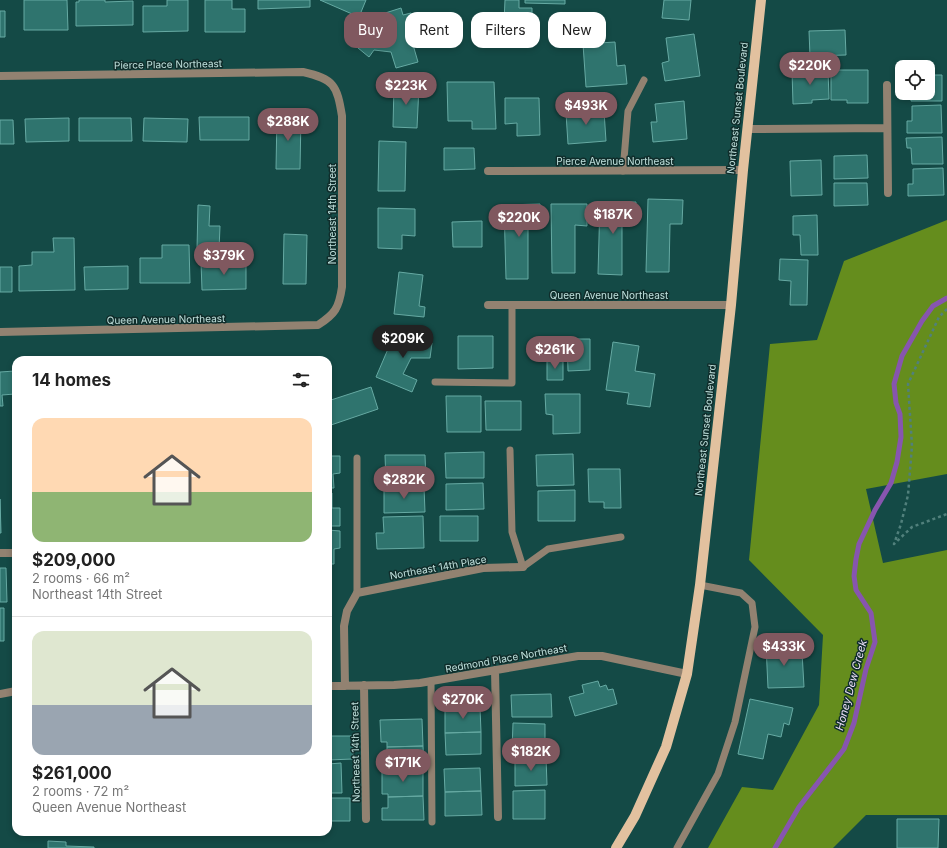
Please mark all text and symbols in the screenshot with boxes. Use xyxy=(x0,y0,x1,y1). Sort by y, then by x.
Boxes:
chip: Buy xyxy=(344,12,397,48)
chip: Rent xyxy=(405,12,463,48)
chip: Filters xyxy=(471,12,540,48)
chip: New xyxy=(548,12,606,48)
street label: Northeast Sunset Boulevard xyxy=(724,42,750,174)
pin: $220K xyxy=(782,52,838,86)
street label: Pierce Place Northeast xyxy=(114,57,223,71)
text: $220K xyxy=(788,57,832,73)
map controls xyxy=(895,60,935,100)
button: locate xyxy=(895,60,935,100)
pin: $223K xyxy=(378,72,434,106)
text: $223K xyxy=(385,77,427,93)
pin: $493K xyxy=(558,92,614,126)
text: $493K xyxy=(564,97,608,113)
pin: $288K xyxy=(260,108,316,142)
text: $288K xyxy=(267,113,309,129)
street label: Pierce Avenue Northeast xyxy=(556,155,674,167)
street label: Northeast 14th Street xyxy=(326,163,338,264)
pin: $187K xyxy=(585,201,641,235)
pin: $220K xyxy=(491,204,547,238)
text: $187K xyxy=(593,206,633,222)
text: $220K xyxy=(497,209,541,225)
pin: $379K xyxy=(196,242,252,276)
text: $379K xyxy=(203,247,245,263)
street label: Queen Avenue Northeast xyxy=(550,289,669,301)
street label: Queen Avenue Northeast xyxy=(107,312,226,326)
pin: $209K xyxy=(375,325,431,359)
text: $209K xyxy=(381,330,425,346)
pin: $261K xyxy=(527,336,583,370)
text: $261K xyxy=(535,341,575,357)
street label: Northeast Sunset Boulevard xyxy=(692,364,718,496)
icon: filters xyxy=(290,369,312,391)
text: 14 homes xyxy=(32,370,111,390)
icon: home xyxy=(136,444,208,516)
pin: $282K xyxy=(376,466,432,500)
text: $282K xyxy=(383,471,425,487)
text: $209,000 xyxy=(32,550,115,570)
street label: Northeast 14th Place xyxy=(389,553,487,581)
text: 2 rooms · 66 m² xyxy=(32,570,130,586)
text: Northeast 14th Street xyxy=(32,586,162,602)
pin: $433K xyxy=(756,633,812,667)
water label: Honey Dew Creek xyxy=(832,637,870,732)
text: $433K xyxy=(762,638,806,654)
street label: Redmond Place Northeast xyxy=(444,641,568,675)
icon: home xyxy=(136,657,208,729)
pin: $270K xyxy=(435,686,491,720)
text: $270K xyxy=(442,691,484,707)
street label: Northeast 14th Street xyxy=(348,701,362,802)
pin: $182K xyxy=(503,738,559,772)
text: $182K xyxy=(511,743,551,759)
pin: $171K xyxy=(375,749,431,783)
text: $171K xyxy=(385,754,421,770)
text: $261,000 xyxy=(32,763,112,783)
text: 2 rooms · 72 m² xyxy=(32,783,129,799)
text: Queen Avenue Northeast xyxy=(32,799,186,815)

